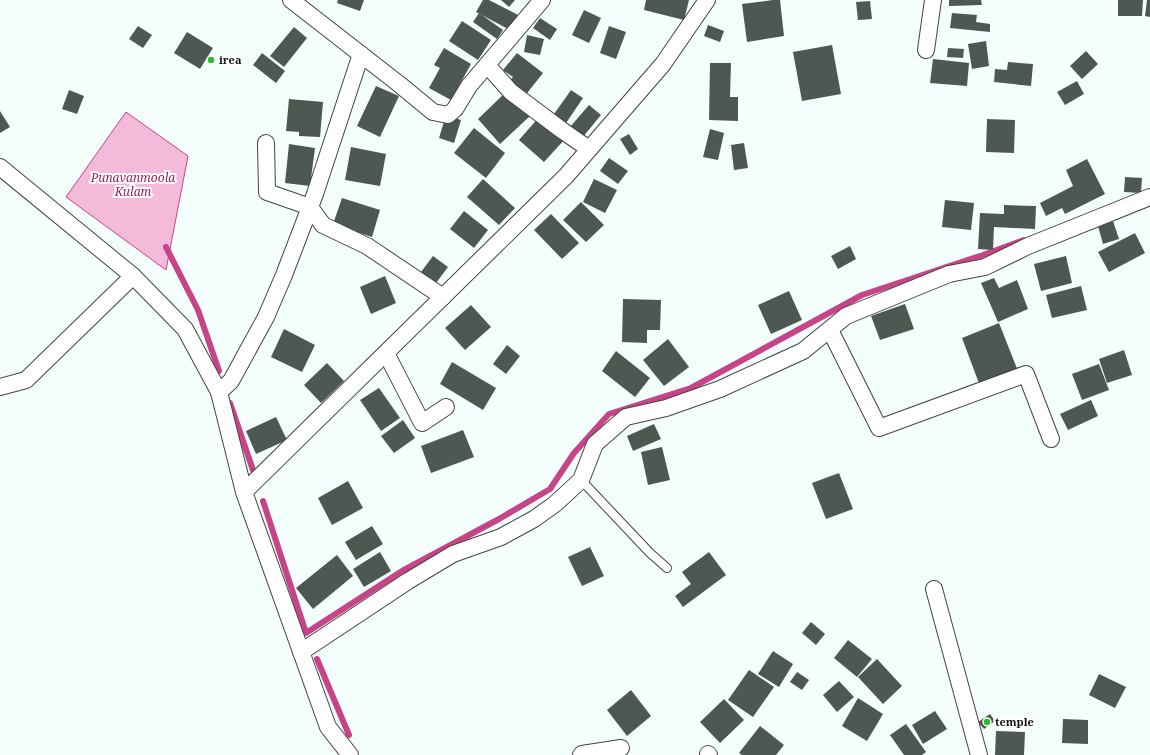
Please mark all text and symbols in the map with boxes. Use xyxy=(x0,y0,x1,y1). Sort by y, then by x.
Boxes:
place label: irea xyxy=(219,52,242,67)
marker: irea xyxy=(206,55,216,65)
water label: Punavanmoola Kulam xyxy=(90,169,175,200)
place label: temple xyxy=(995,714,1034,729)
marker: temple xyxy=(982,717,992,727)

